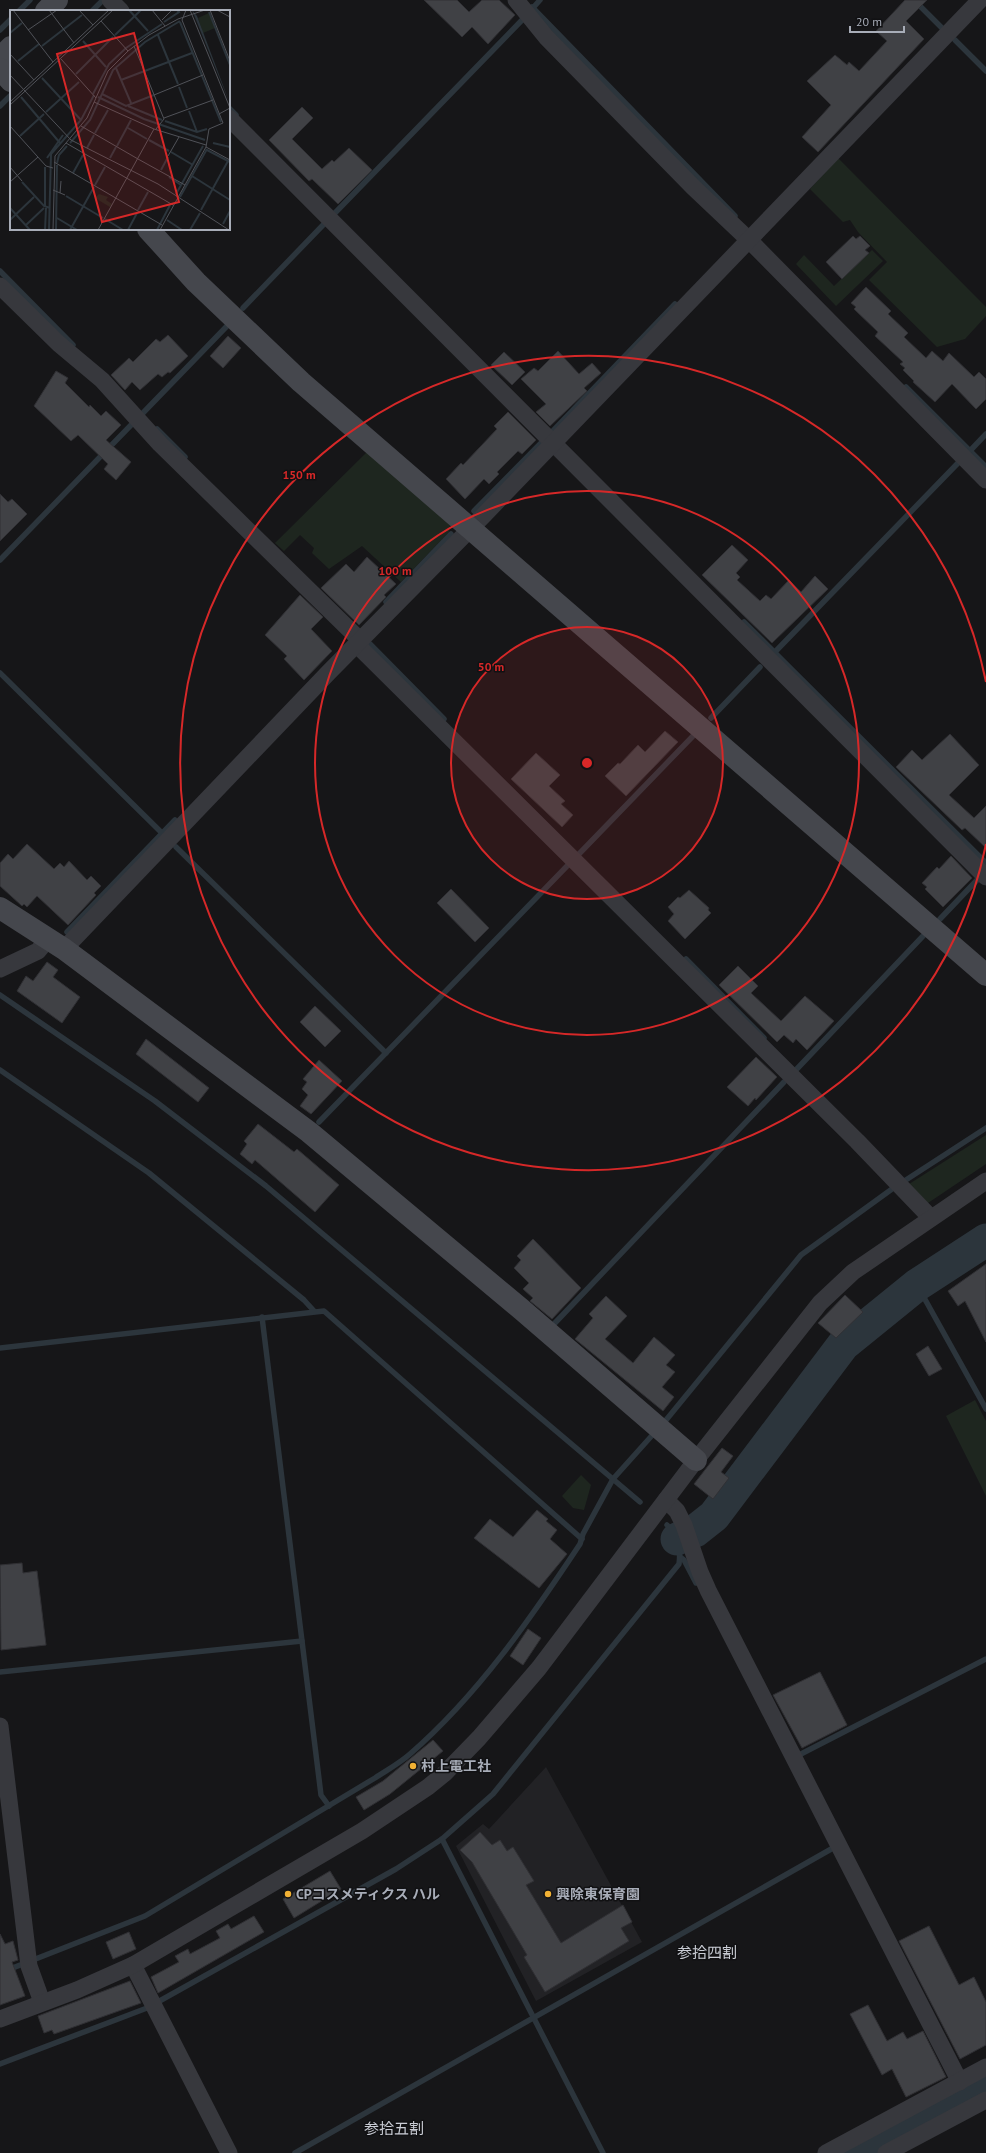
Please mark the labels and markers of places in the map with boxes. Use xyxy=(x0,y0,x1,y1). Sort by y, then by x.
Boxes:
centre of rings xyxy=(580,756,594,770)
place label: 村上電工社 xyxy=(421,1757,491,1775)
marker: 村上電工社 xyxy=(408,1761,418,1771)
place label: CPコスメティクス ハル xyxy=(296,1885,440,1903)
place label: 興除東保育園 xyxy=(556,1885,640,1903)
marker: CPコスメティクス ハル xyxy=(283,1889,293,1899)
marker: 興除東保育園 xyxy=(543,1889,553,1899)

